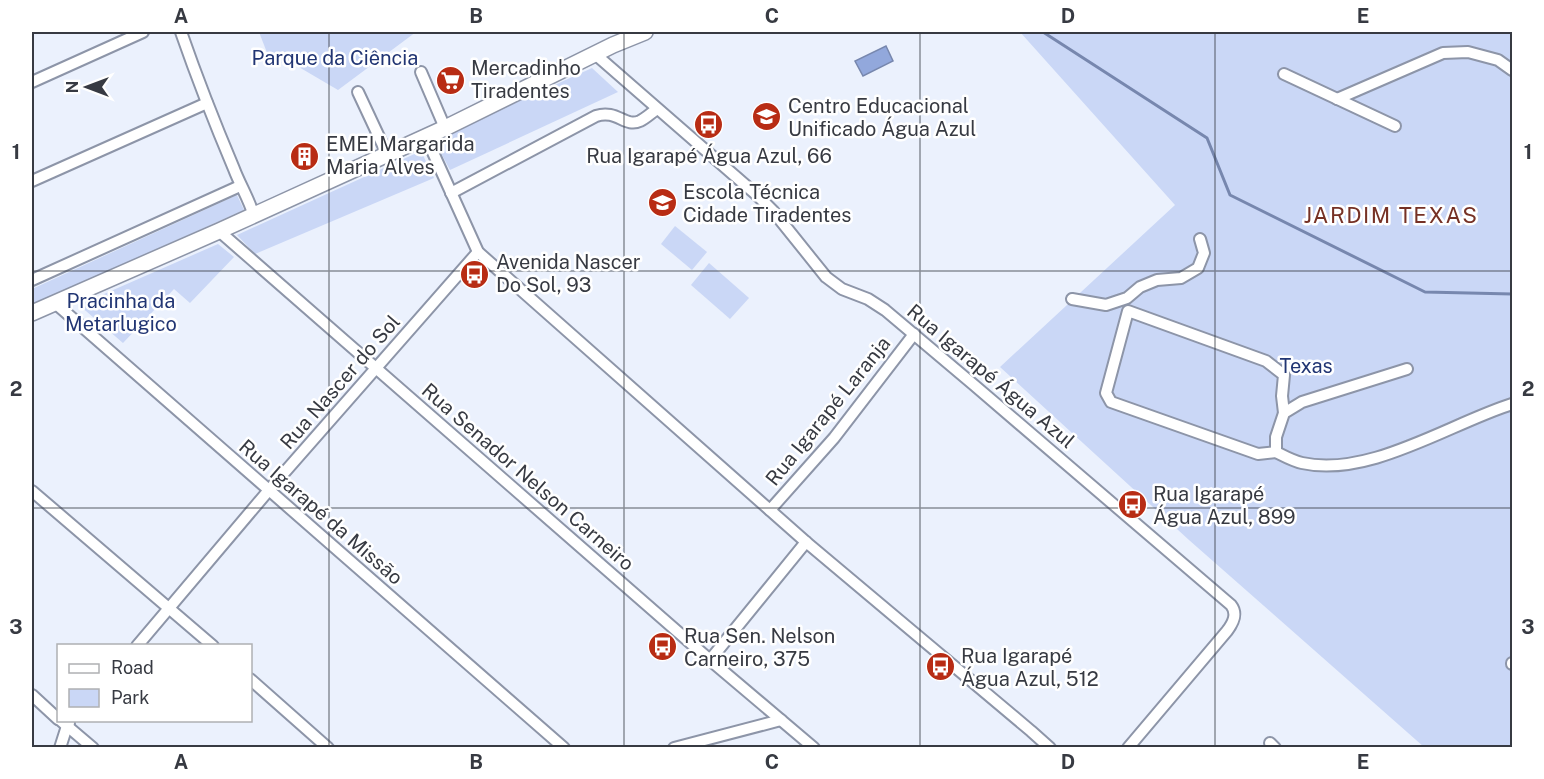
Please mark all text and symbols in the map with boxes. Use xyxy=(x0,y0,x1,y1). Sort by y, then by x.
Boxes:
text: A xyxy=(174,4,188,28)
text: B xyxy=(469,4,483,28)
text: C xyxy=(765,4,779,28)
text: D xyxy=(1061,4,1075,28)
text: E xyxy=(1357,4,1369,28)
park label: Parque da Ciência xyxy=(252,46,418,70)
place label: Mercadinho Tiradentes xyxy=(471,56,581,103)
north arrow xyxy=(57,57,117,117)
supermarket icon: Mercadinho Tiradentes xyxy=(434,64,466,96)
text: N xyxy=(63,81,82,93)
place label: Centro Educacional Unificado Água Azul xyxy=(788,94,976,141)
school or university icon: Centro Educacional Unificado Água Azul xyxy=(751,101,783,133)
bus stop icon: Rua Igarapé Água Azul, 66 xyxy=(693,109,725,141)
place label: EMEI Margarida Maria Alves xyxy=(326,132,474,179)
text: 1 xyxy=(12,140,20,164)
building icon: EMEI Margarida Maria Alves xyxy=(289,140,321,172)
text: 1 xyxy=(1524,140,1532,164)
place label: Rua Igarapé Água Azul, 66 xyxy=(586,143,832,168)
place label: Escola Técnica Cidade Tiradentes xyxy=(683,180,851,227)
school or university icon: Escola Técnica Cidade Tiradentes xyxy=(646,187,678,219)
district label: JARDIM TEXAS xyxy=(1304,202,1478,228)
place label: Avenida Nascer Do Sol, 93 xyxy=(496,250,641,297)
bus stop icon: Avenida Nascer Do Sol, 93 xyxy=(459,258,491,290)
park label: Pracinha da Metarlugico xyxy=(65,289,177,336)
street label: Rua Igarapé Água Azul xyxy=(902,298,1080,453)
street label: Rua Nascer do Sol xyxy=(275,310,405,454)
street label: Rua Igarapé Laranja xyxy=(761,332,895,490)
park label: Texas xyxy=(1279,354,1333,378)
text: 2 xyxy=(10,377,22,401)
text: 2 xyxy=(1522,377,1534,401)
street label: Rua Senador Nelson Carneiro xyxy=(417,378,639,576)
street label: Rua Igarapé da Missão xyxy=(234,434,408,590)
place label: Rua Igarapé Água Azul, 899 xyxy=(1153,482,1296,529)
bus stop icon: Rua Igarapé Água Azul, 899 xyxy=(1116,489,1148,521)
text: 3 xyxy=(9,615,23,639)
text: 3 xyxy=(1521,615,1535,639)
place label: Rua Sen. Nelson Carneiro, 375 xyxy=(684,624,835,671)
bus stop icon: Rua Sen. Nelson Carneiro, 375 xyxy=(647,631,679,663)
legend xyxy=(57,644,252,722)
place label: Rua Igarapé Água Azul, 512 xyxy=(961,644,1099,691)
bus stop icon: Rua Igarapé Água Azul, 512 xyxy=(924,651,956,683)
text: Road xyxy=(111,657,154,678)
text: Park xyxy=(111,687,149,708)
text: A xyxy=(174,750,188,774)
text: B xyxy=(469,750,483,774)
text: C xyxy=(765,750,779,774)
text: D xyxy=(1061,750,1075,774)
text: E xyxy=(1357,750,1369,774)

